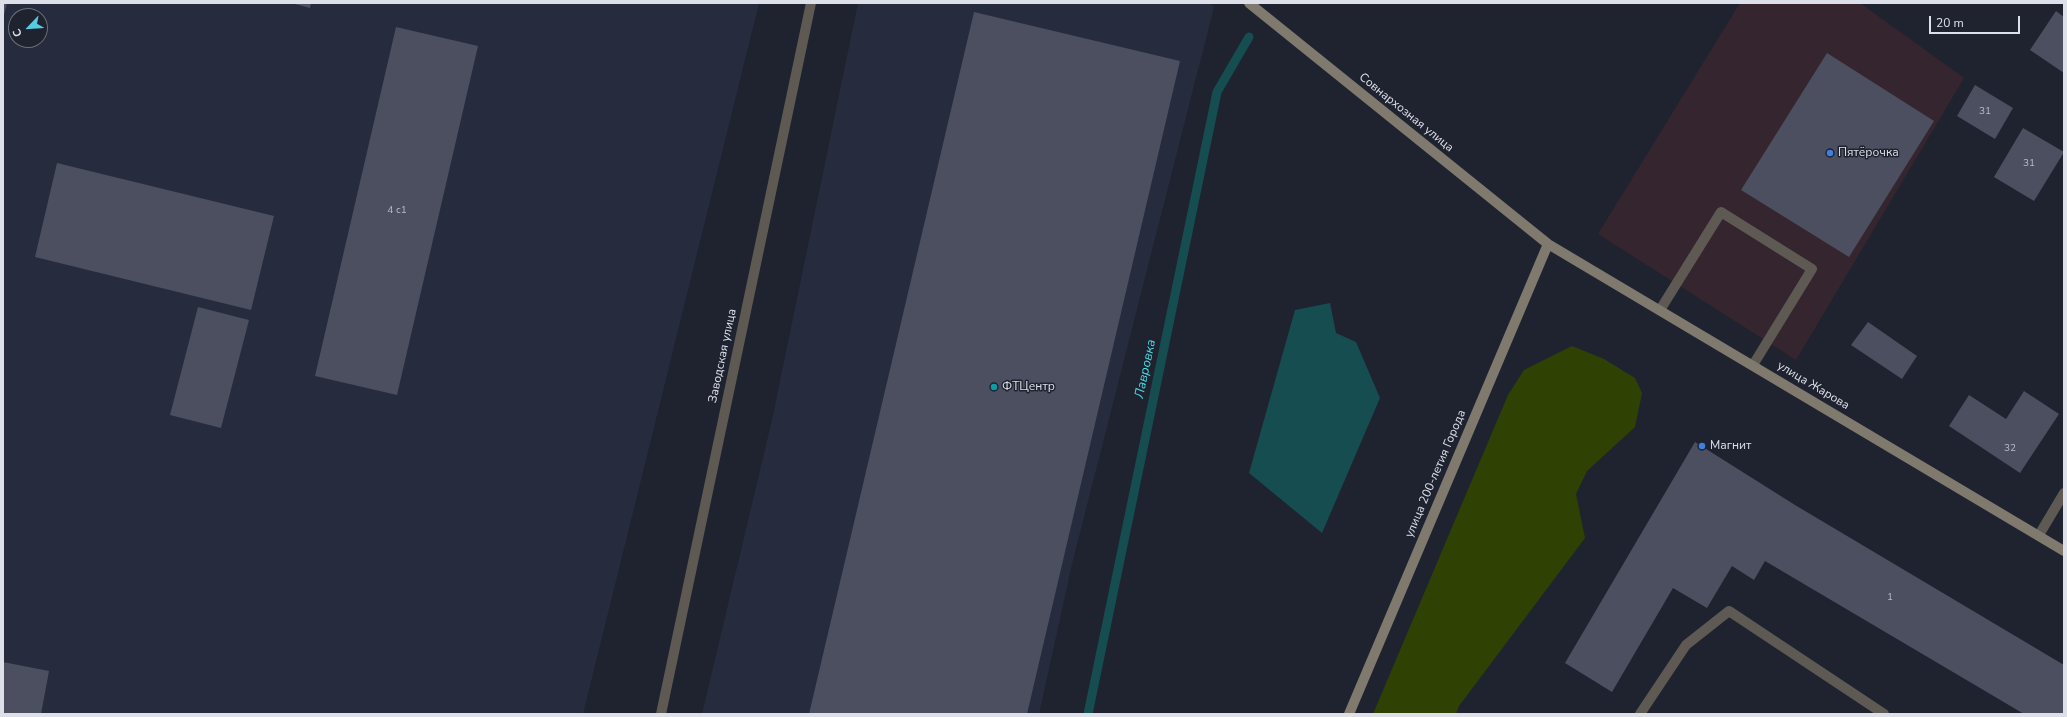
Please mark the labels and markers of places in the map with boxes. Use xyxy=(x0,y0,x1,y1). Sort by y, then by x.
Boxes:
place label: Пятёрочка xyxy=(1838,146,1899,160)
marker: Пятёрочка xyxy=(1825,148,1835,158)
place label: ФТЦентр xyxy=(1002,380,1055,394)
marker: ФТЦентр xyxy=(989,382,999,392)
place label: Магнит xyxy=(1710,439,1751,453)
marker: Магнит xyxy=(1697,441,1707,451)

